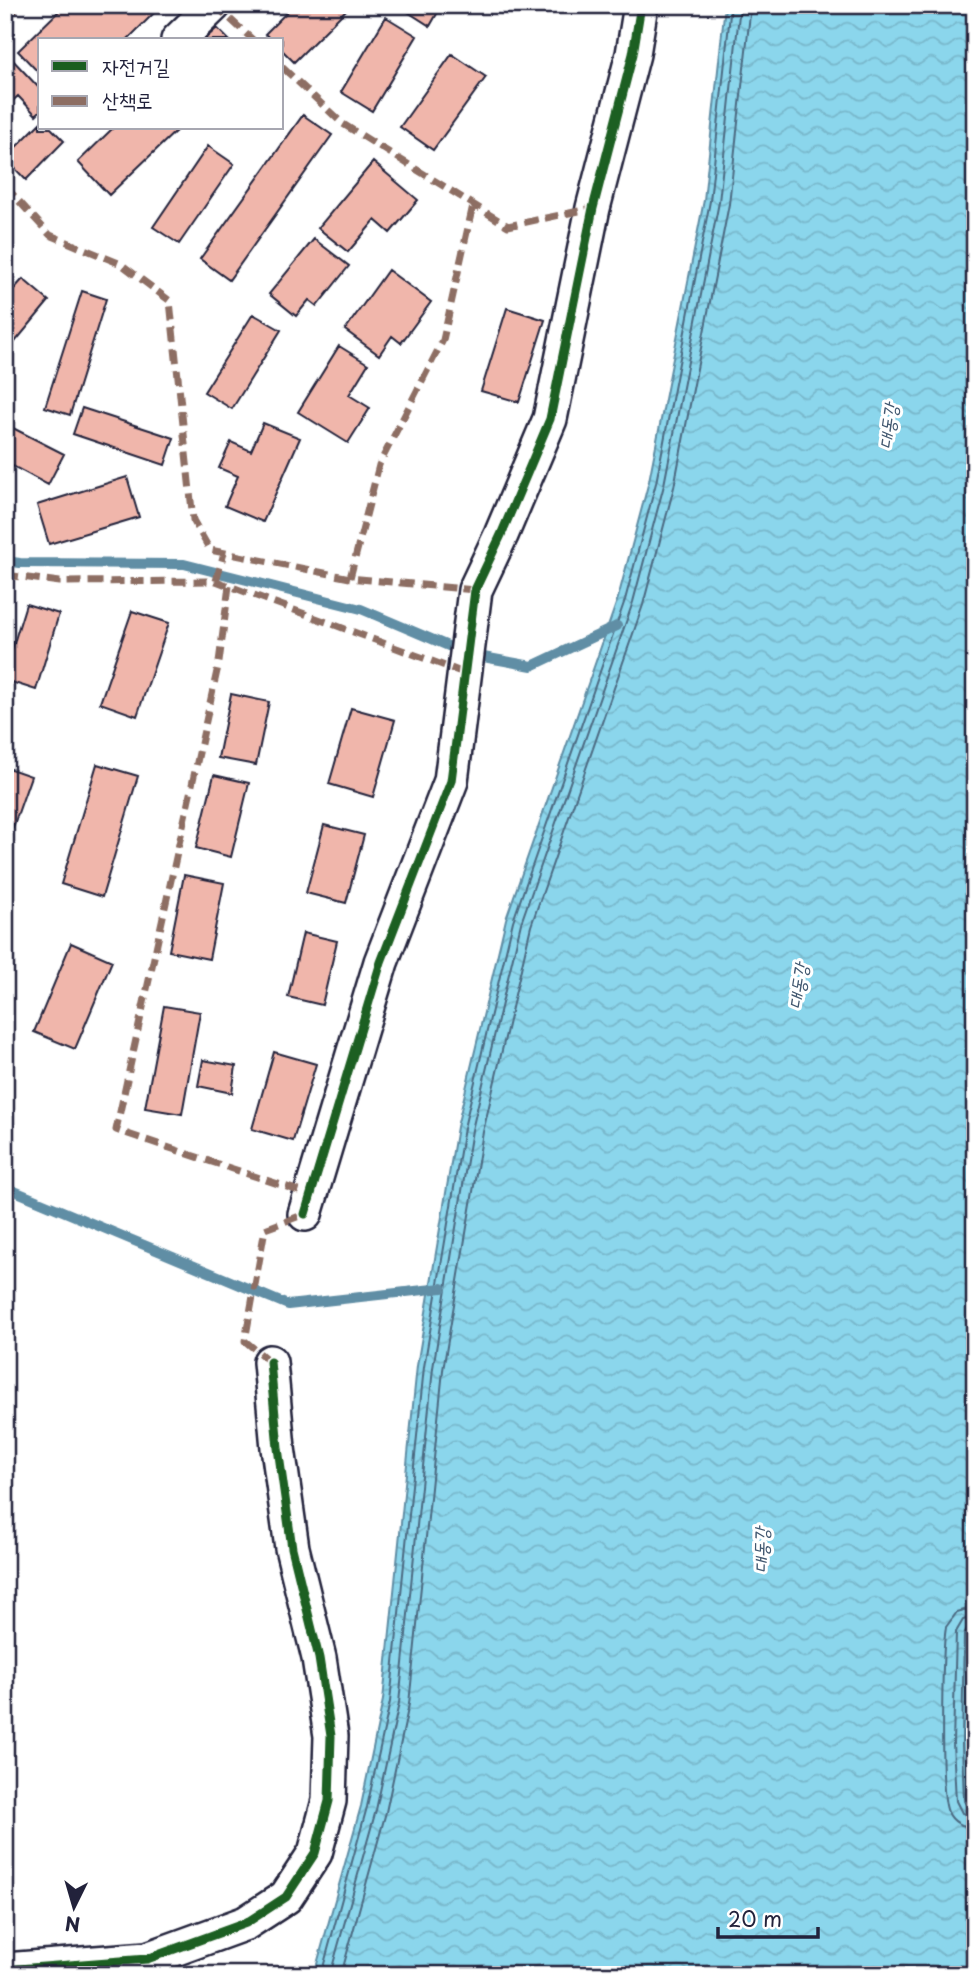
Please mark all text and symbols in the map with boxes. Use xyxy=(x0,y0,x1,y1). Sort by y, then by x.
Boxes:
legend xyxy=(38,38,284,130)
text: 자전거길 xyxy=(102,49,170,81)
text: 산책로 xyxy=(102,83,153,115)
water label: 대동강 xyxy=(870,399,904,451)
water label: 대동강 xyxy=(780,958,815,1011)
water label: 대동강 xyxy=(746,1524,774,1573)
north arrow xyxy=(38,1871,108,1941)
scale bar xyxy=(718,1896,817,1940)
text: 20 m xyxy=(728,1902,782,1934)
text: N xyxy=(64,1910,81,1940)

